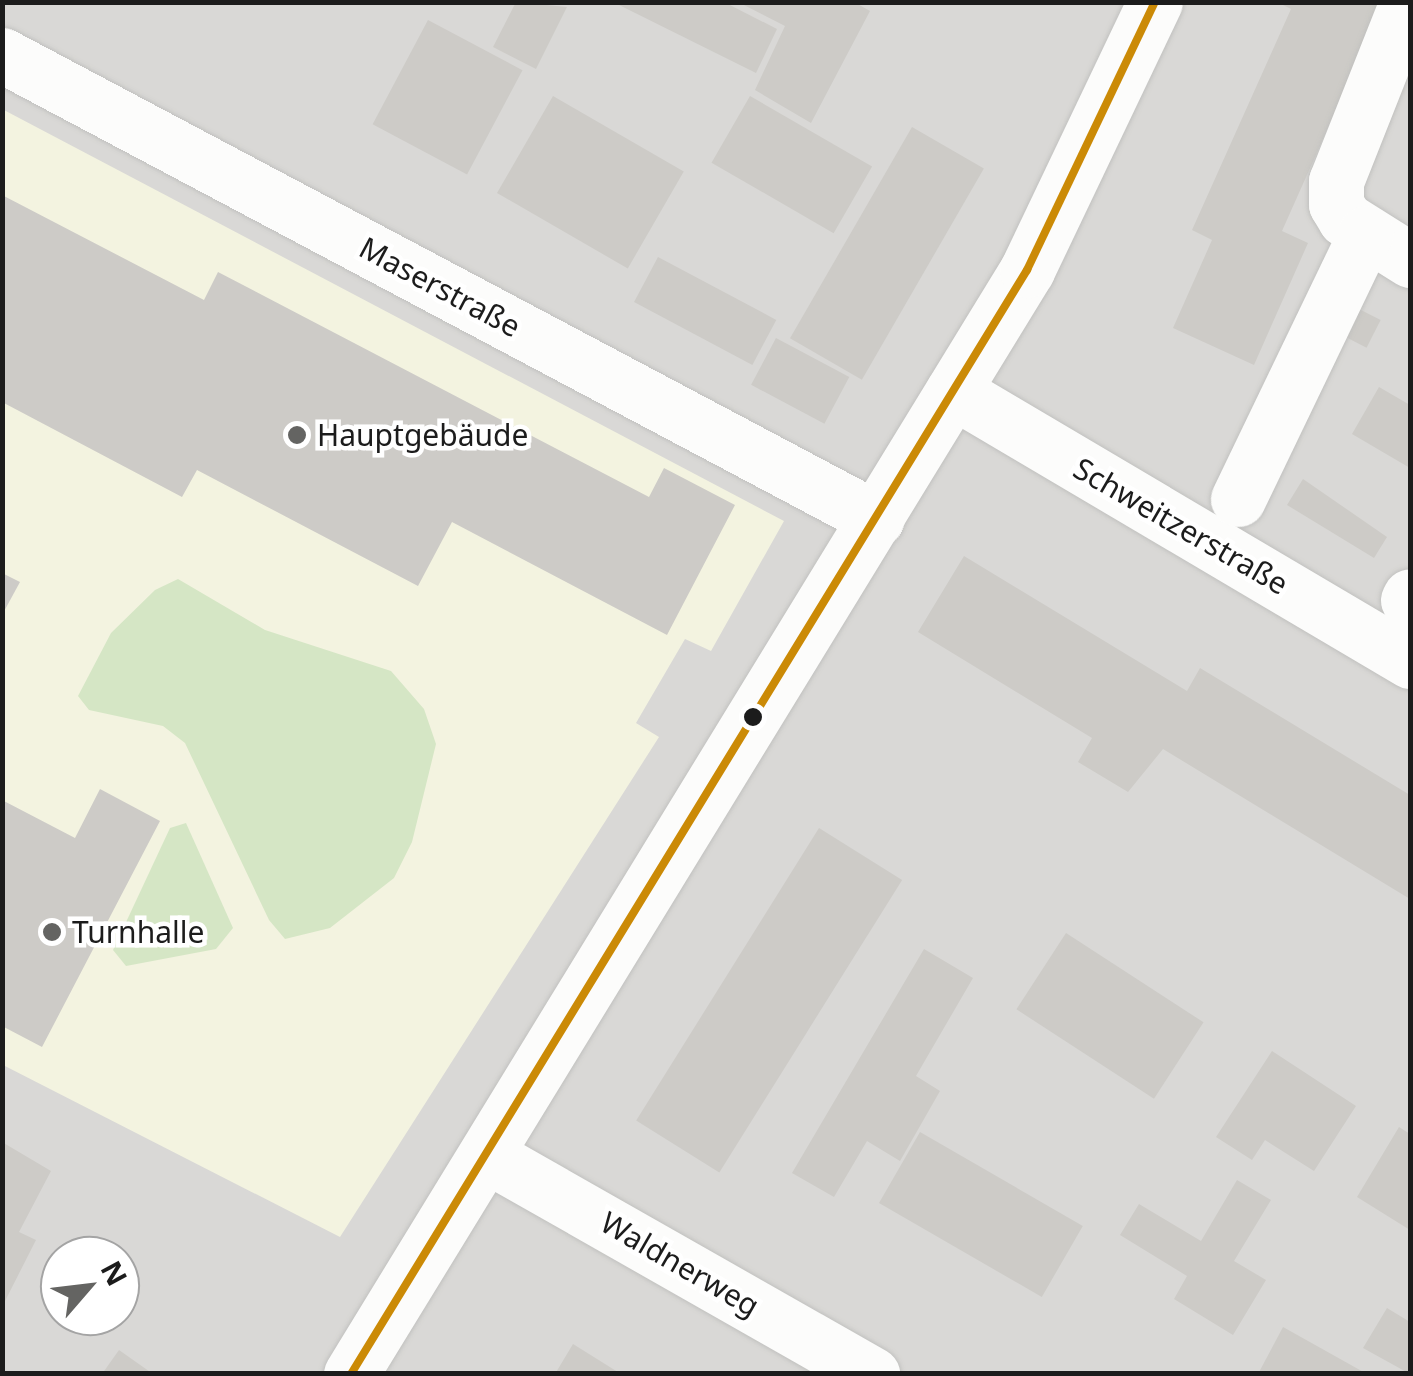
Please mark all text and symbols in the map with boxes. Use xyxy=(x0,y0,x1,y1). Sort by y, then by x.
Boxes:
street label: Maserstraße xyxy=(353,229,527,345)
place label: Hauptgebäude xyxy=(317,417,528,453)
marker: Hauptgebäude xyxy=(286,424,308,446)
street label: Schweitzerstraße xyxy=(1067,450,1295,602)
unlabelled marker xyxy=(743,707,763,727)
place label: Turnhalle xyxy=(72,914,204,950)
marker: Turnhalle xyxy=(41,921,63,943)
street label: Waldnerweg xyxy=(594,1204,766,1324)
north arrow xyxy=(40,1236,140,1336)
text: N xyxy=(93,1254,137,1292)

